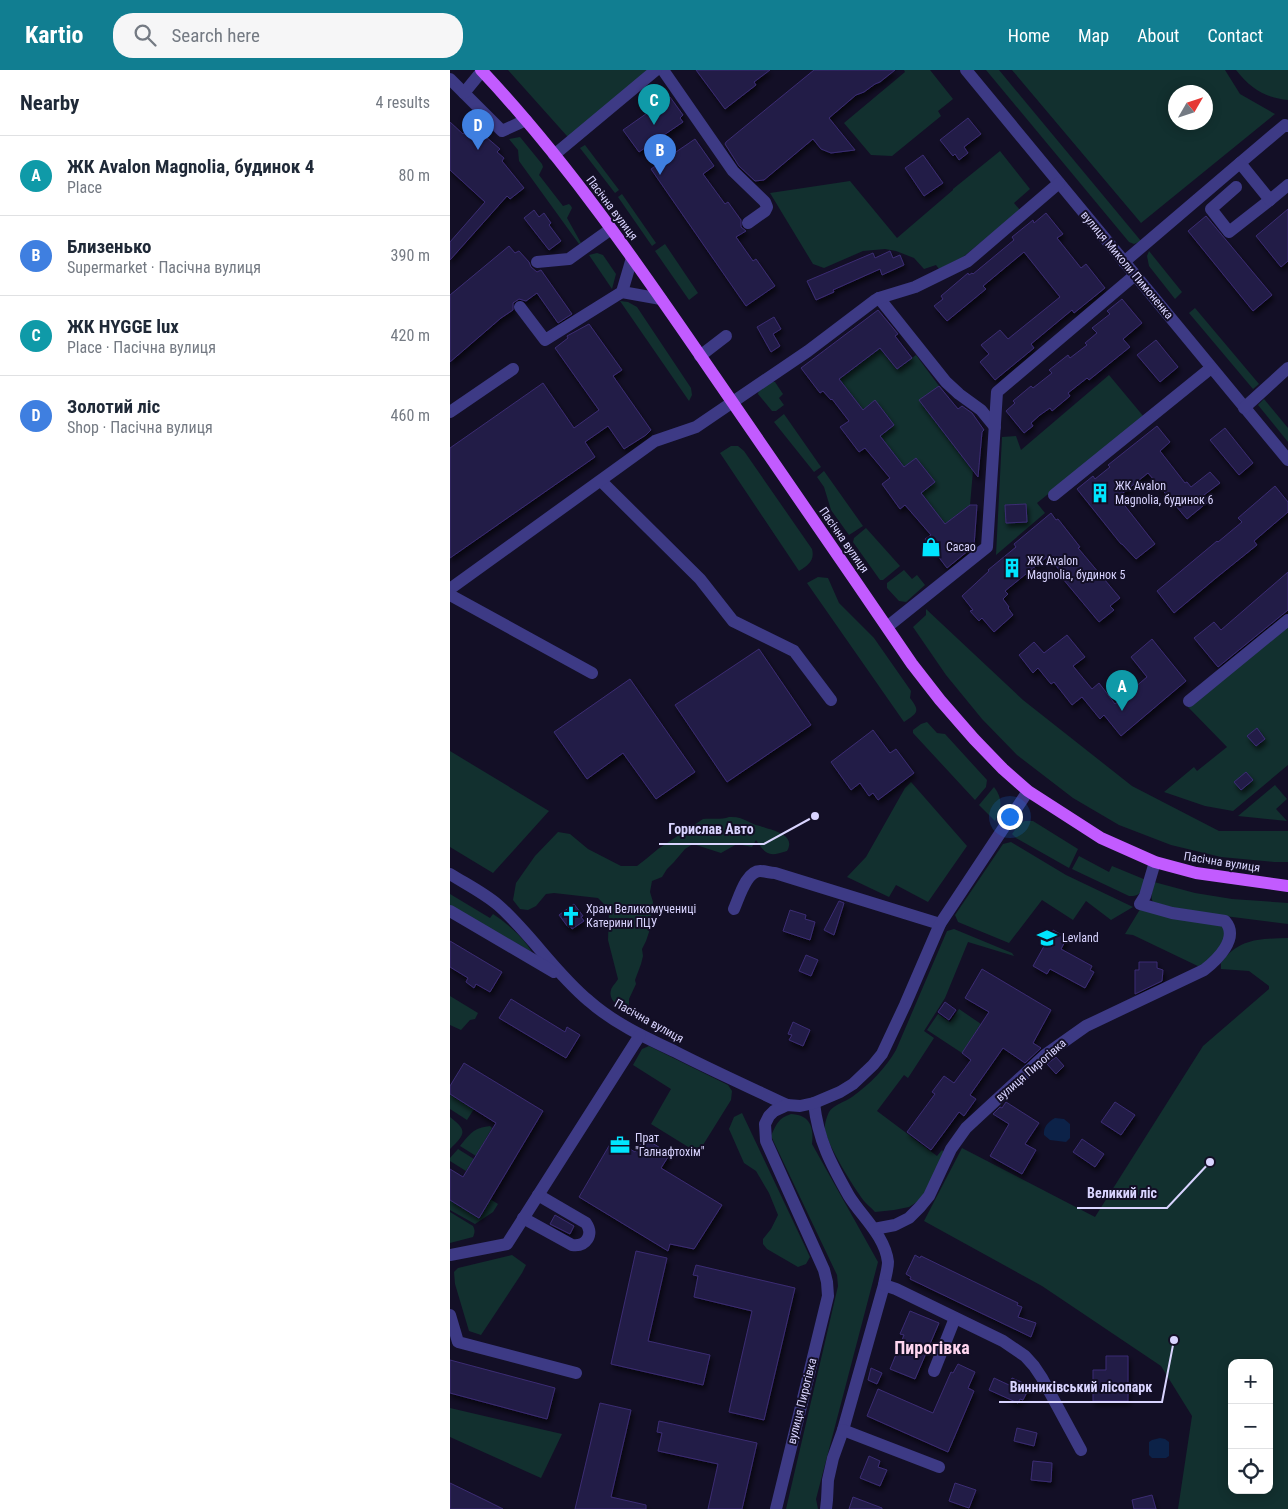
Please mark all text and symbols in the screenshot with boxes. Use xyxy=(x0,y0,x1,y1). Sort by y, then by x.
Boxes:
search box xyxy=(113,13,463,58)
text: Kartio xyxy=(25,21,83,49)
icon: search xyxy=(131,21,159,49)
text: Search here xyxy=(171,24,260,47)
text: Home xyxy=(1008,25,1050,46)
text: Map xyxy=(1078,25,1109,46)
text: About xyxy=(1137,25,1179,46)
text: Contact xyxy=(1207,25,1263,46)
pin: C xyxy=(638,84,670,125)
north arrow xyxy=(1168,85,1213,130)
text: Nearby xyxy=(20,91,79,115)
text: 4 results xyxy=(375,93,430,112)
pin: D xyxy=(462,109,494,150)
pin: B xyxy=(644,134,676,175)
text: ЖК Avalon Magnolia, будинок 4 xyxy=(67,155,314,178)
text: A xyxy=(31,166,41,185)
text: 80 m xyxy=(398,166,430,185)
street label: Пасічна вулиця xyxy=(583,173,641,243)
text: Place xyxy=(67,178,102,197)
street label: вулиця Миколи Пимоненка xyxy=(1078,208,1176,322)
text: Близенько xyxy=(67,235,151,258)
text: B xyxy=(32,246,40,265)
text: 390 m xyxy=(391,246,430,265)
text: Supermarket · Пасічна вулиця xyxy=(67,258,261,277)
text: ЖК HYGGE lux xyxy=(67,315,179,338)
text: C xyxy=(31,326,41,345)
text: 420 m xyxy=(391,326,430,345)
text: Place · Пасічна вулиця xyxy=(67,338,216,357)
text: Золотий ліс xyxy=(67,395,160,418)
text: D xyxy=(31,406,41,425)
text: 460 m xyxy=(391,406,430,425)
text: Shop · Пасічна вулиця xyxy=(67,418,213,437)
place label: ЖК Avalon Magnolia, будинок 6 xyxy=(1115,479,1214,507)
building icon: ЖК Avalon Magnolia, будинок 6 xyxy=(1089,482,1111,504)
street label: Пасічна вулиця xyxy=(816,504,872,576)
shop icon: Cacao xyxy=(920,536,942,558)
place label: Cacao xyxy=(946,540,976,554)
place label: ЖК Avalon Magnolia, будинок 5 xyxy=(1027,554,1126,582)
building icon: ЖК Avalon Magnolia, будинок 5 xyxy=(1001,557,1023,579)
pin: A xyxy=(1106,670,1138,711)
your location xyxy=(997,804,1023,830)
callout: Горислав Авто xyxy=(659,815,764,844)
text: Горислав Авто xyxy=(668,821,754,837)
street label: Пасічна вулиця xyxy=(1183,849,1261,875)
place label: Храм Великомучениці Катерини ПЦУ xyxy=(586,902,696,930)
church icon: Храм Великомучениці Катерини ПЦУ xyxy=(560,905,582,927)
school or university icon: Levland xyxy=(1036,927,1058,949)
place label: Levland xyxy=(1062,931,1099,945)
street label: Пасічна вулиця xyxy=(612,996,686,1046)
street label: вулиця Пирогівка xyxy=(993,1036,1069,1104)
place label: Прат "Галнафтохім" xyxy=(635,1131,705,1159)
office icon: Прат "Галнафтохім" xyxy=(609,1134,631,1156)
callout: Великий ліс xyxy=(1077,1179,1167,1208)
text: Великий ліс xyxy=(1087,1185,1157,1201)
district label: Пирогівка xyxy=(894,1337,970,1358)
street label: вулиця Пирогівка xyxy=(785,1356,820,1445)
map controls xyxy=(1228,1359,1273,1494)
button: + xyxy=(1228,1359,1273,1404)
callout: Винниківський лісопарк xyxy=(999,1373,1162,1402)
text: Винниківський лісопарк xyxy=(1010,1379,1152,1395)
button: − xyxy=(1228,1404,1273,1449)
button: locate xyxy=(1228,1449,1273,1494)

